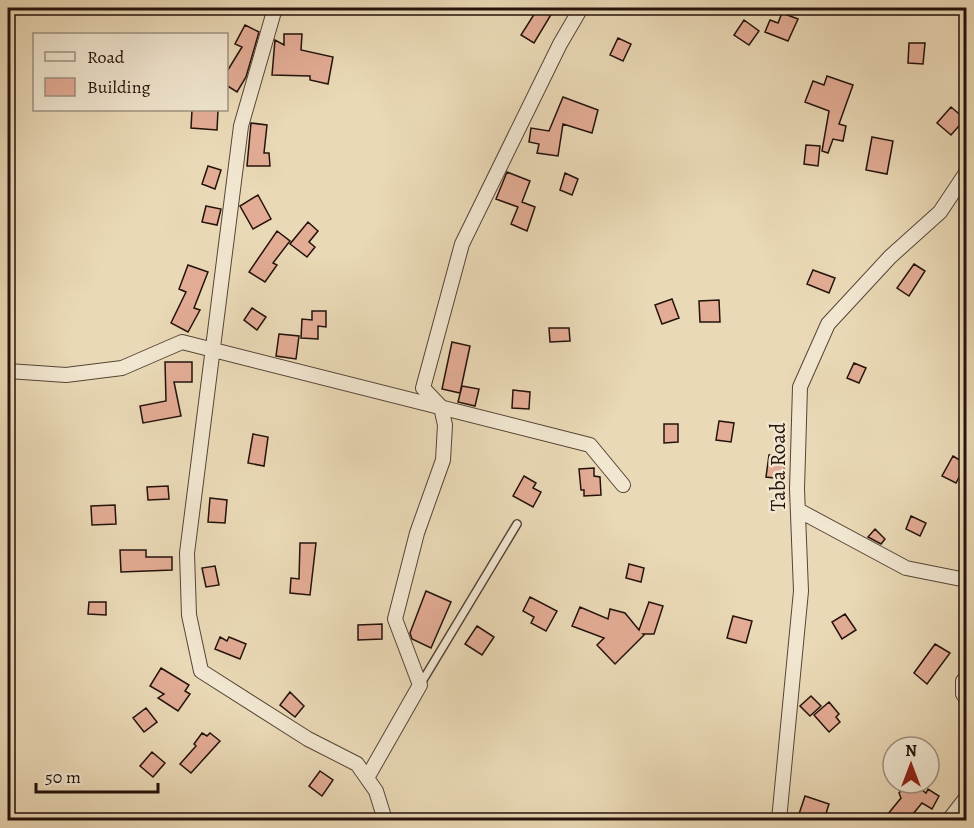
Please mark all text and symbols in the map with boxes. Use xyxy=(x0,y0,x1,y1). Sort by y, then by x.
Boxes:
legend xyxy=(33,33,228,111)
text: Road xyxy=(87,45,125,69)
text: Building xyxy=(87,75,151,99)
street label: Taba Road xyxy=(764,422,792,511)
north arrow xyxy=(881,735,941,795)
text: N xyxy=(905,740,917,762)
scale bar xyxy=(36,756,158,794)
text: 50 m xyxy=(45,765,81,789)

